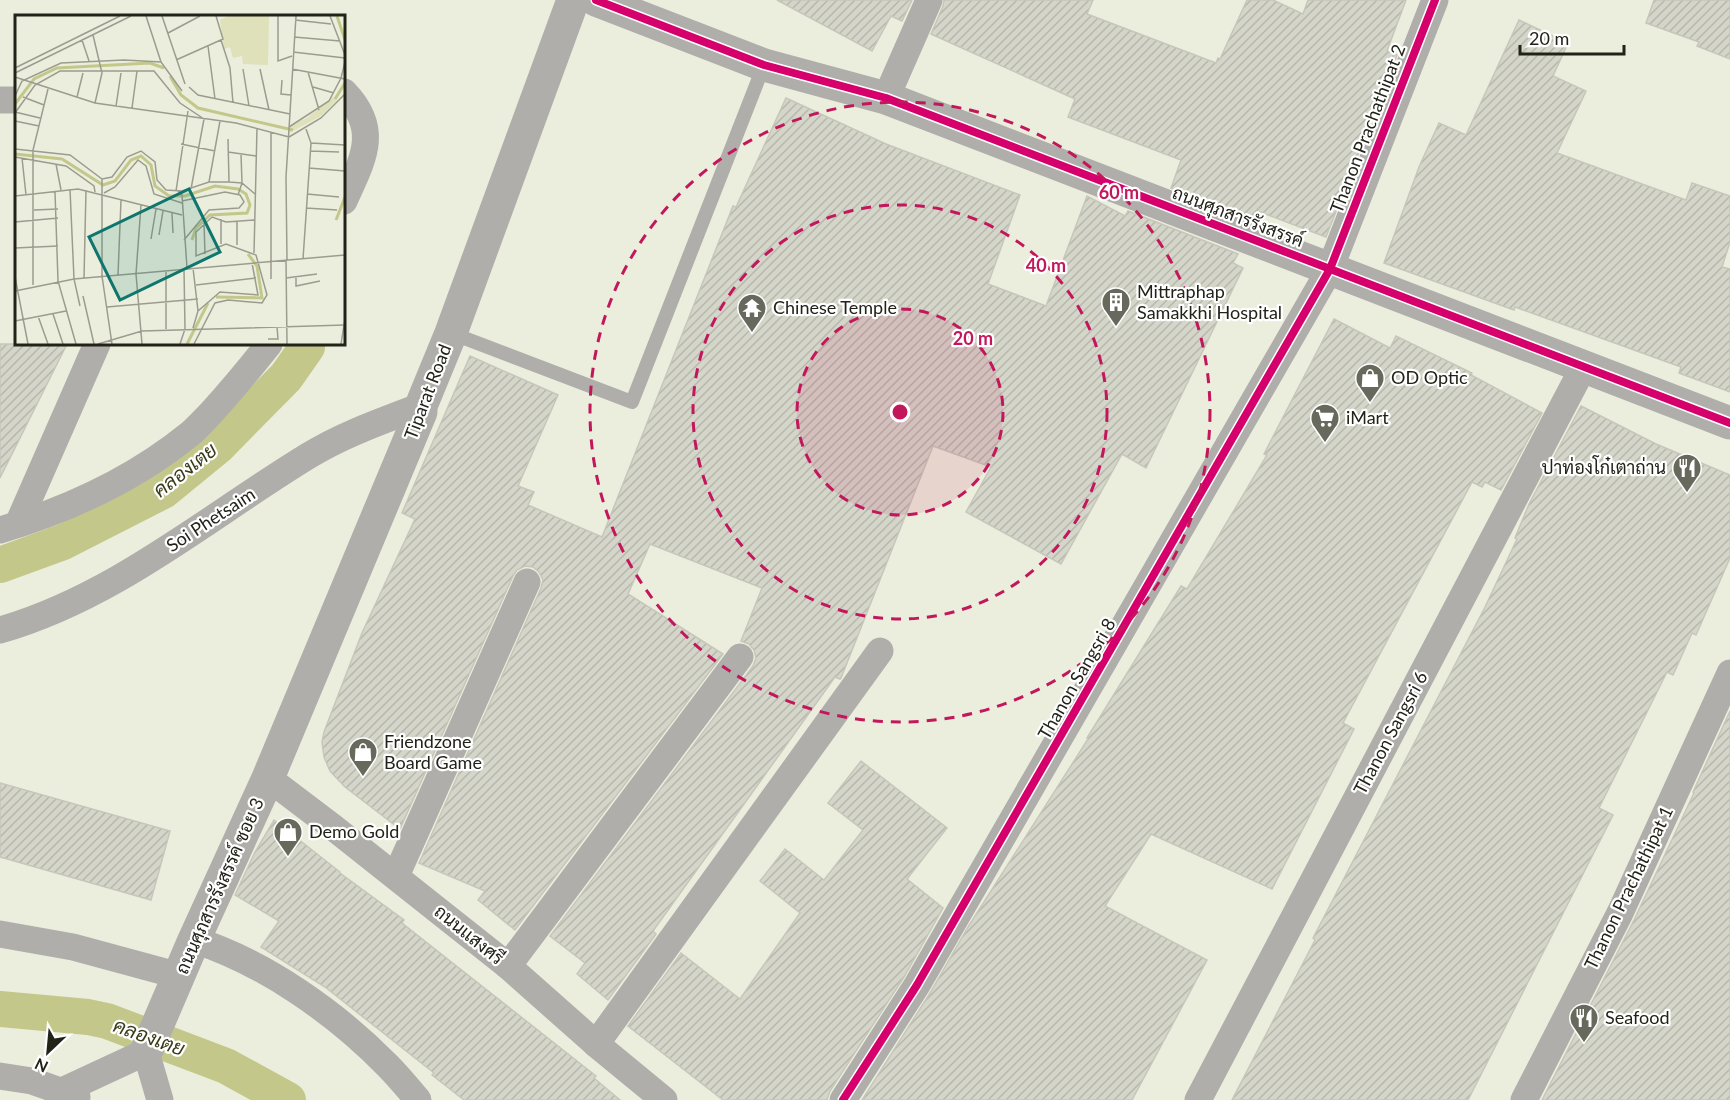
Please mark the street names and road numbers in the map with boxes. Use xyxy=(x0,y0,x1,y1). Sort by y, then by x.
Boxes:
street label: Thanon Prachathipat 2 xyxy=(1325,41,1409,216)
street label: ถนนศุภสารรังสรรค์ xyxy=(1169,180,1307,253)
street label: Tiparat Road xyxy=(399,341,455,442)
street label: Soi Phetsaim xyxy=(162,482,259,556)
street label: Thanon Sangsri 8 xyxy=(1033,614,1120,743)
street label: Thanon Sangsri 6 xyxy=(1348,667,1432,798)
street label: ถนนศุภสารรังสรรค์ ซอย 3 xyxy=(169,794,270,978)
street label: Thanon Prachathipat 1 xyxy=(1579,802,1677,973)
street label: ถนนเเสงศรี xyxy=(431,899,510,969)

